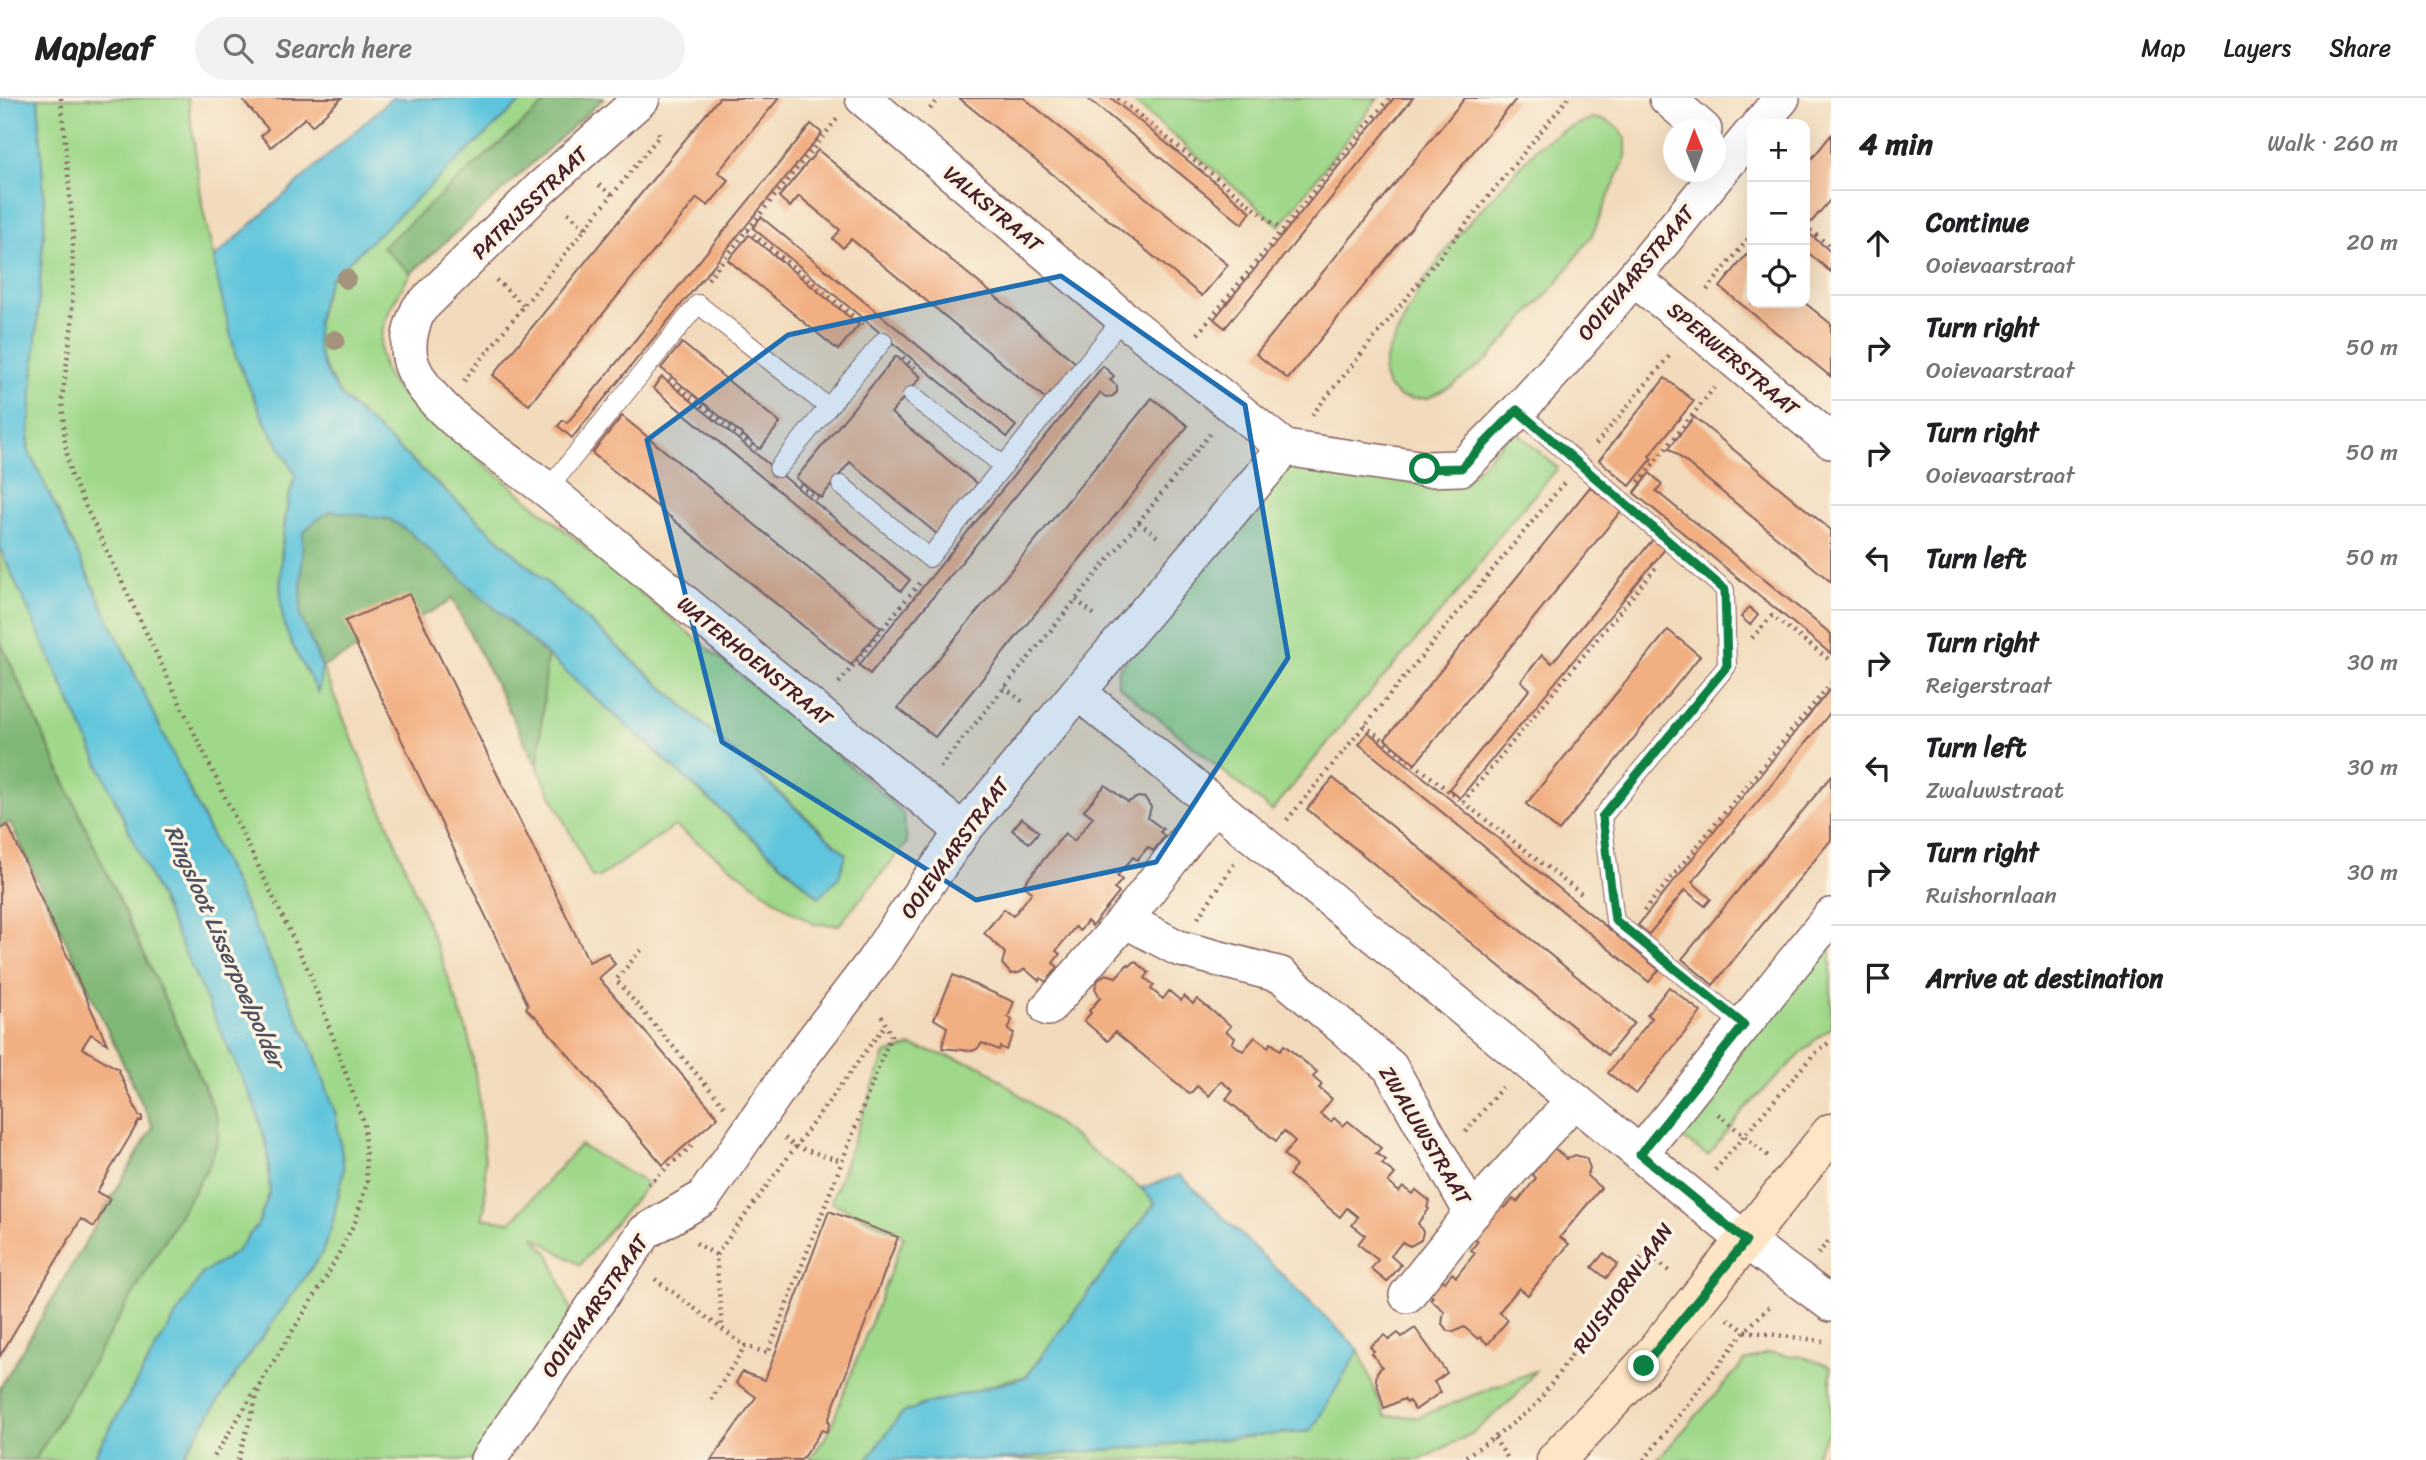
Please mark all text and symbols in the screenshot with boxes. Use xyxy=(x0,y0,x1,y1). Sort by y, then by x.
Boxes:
search box xyxy=(195,17,685,80)
text: Mapleaf xyxy=(35,19,153,77)
text: Search here xyxy=(275,25,412,71)
text: Map xyxy=(2141,27,2186,69)
text: Layers xyxy=(2224,27,2291,69)
text: Share xyxy=(2329,27,2391,69)
icon: search xyxy=(219,29,257,67)
text: 4 min xyxy=(1859,117,1933,171)
north arrow xyxy=(1663,119,1726,182)
map controls xyxy=(1747,119,1810,308)
button: + xyxy=(1747,119,1810,182)
text: Walk · 260 m xyxy=(2267,123,2398,164)
street label: PATRIJSSTRAAT xyxy=(462,136,599,269)
street label: VALKSTRAAT xyxy=(934,155,1053,263)
button: − xyxy=(1747,182,1810,245)
street label: OOIEVAARSTRAAT xyxy=(1567,195,1706,350)
text: Continue xyxy=(1926,199,2029,245)
text: 20 m xyxy=(2347,222,2398,263)
icon: ahead xyxy=(1859,224,1897,262)
button: locate xyxy=(1747,245,1810,308)
text: Ooievaarstraat xyxy=(1926,245,2075,286)
street label: SPERWERSTRAAT xyxy=(1658,292,1809,427)
text: Turn right xyxy=(1926,304,2039,350)
text: 50 m xyxy=(2346,327,2398,368)
icon: right xyxy=(1859,329,1897,367)
text: Ooievaarstraat xyxy=(1926,350,2075,391)
text: Turn right xyxy=(1926,409,2039,455)
text: 50 m xyxy=(2346,432,2398,473)
icon: right xyxy=(1859,434,1897,472)
route start xyxy=(1409,453,1440,484)
text: Ooievaarstraat xyxy=(1926,455,2075,496)
text: Turn left xyxy=(1926,535,2026,581)
text: 50 m xyxy=(2346,537,2398,578)
icon: left xyxy=(1859,539,1897,577)
street label: WATERHOENSTRAAT xyxy=(668,586,843,737)
text: Turn right xyxy=(1926,619,2039,665)
text: 30 m xyxy=(2347,642,2398,683)
icon: right xyxy=(1859,644,1897,682)
text: Reigerstraat xyxy=(1926,665,2052,706)
text: Turn left xyxy=(1926,724,2026,770)
text: 30 m xyxy=(2347,747,2398,788)
icon: left xyxy=(1859,749,1897,787)
street label: OOIEVAARSTRAAT xyxy=(890,768,1021,927)
text: Zwaluwstraat xyxy=(1926,770,2064,811)
water label: Ringsloot Lisserpoelpolder xyxy=(152,818,299,1079)
text: Turn right xyxy=(1926,829,2039,875)
text: 30 m xyxy=(2347,852,2398,893)
icon: right xyxy=(1859,854,1897,892)
text: Ruishornlaan xyxy=(1926,875,2057,916)
text: Arrive at destination xyxy=(1926,955,2163,1001)
icon: arrive xyxy=(1859,959,1897,997)
street label: ZWALUWSTRAAT xyxy=(1368,1058,1483,1214)
street label: RUISHORNLAAN xyxy=(1562,1214,1684,1361)
street label: OOIEVAARSTRAAT xyxy=(531,1225,660,1386)
route end xyxy=(1628,1350,1659,1381)

